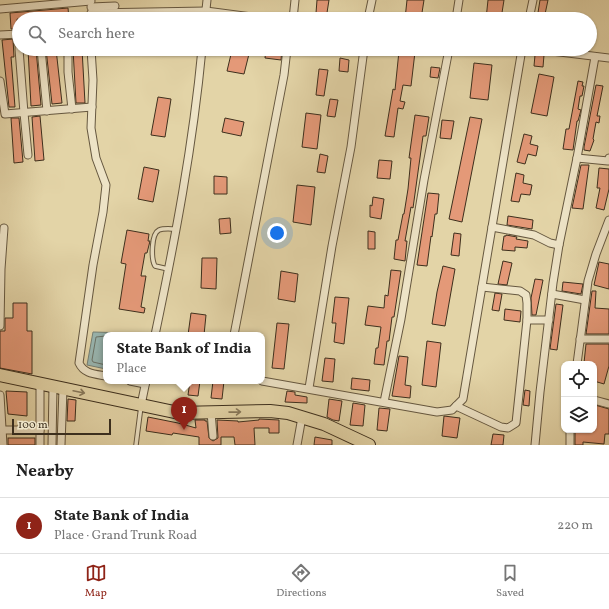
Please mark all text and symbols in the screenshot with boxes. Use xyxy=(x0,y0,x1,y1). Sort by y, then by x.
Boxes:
search box xyxy=(12,12,597,56)
icon: search xyxy=(26,23,48,45)
text: Search here xyxy=(58,24,135,45)
your location xyxy=(267,223,287,243)
popup xyxy=(103,332,265,384)
text: State Bank of India xyxy=(116,339,252,360)
text: Place xyxy=(116,360,146,378)
map controls xyxy=(561,361,597,433)
button: locate xyxy=(561,361,597,397)
one-way arrow xyxy=(72,389,85,397)
pin: 1 xyxy=(171,397,197,430)
button: layers xyxy=(561,397,597,433)
one-way arrow xyxy=(228,408,241,416)
scale bar xyxy=(12,417,111,436)
text: 100 m xyxy=(18,418,48,433)
text: Nearby xyxy=(16,460,74,483)
text: State Bank of India xyxy=(54,506,189,527)
text: 1 xyxy=(26,517,32,535)
text: 220 m xyxy=(557,517,593,535)
text: Place · Grand Trunk Road xyxy=(54,527,197,545)
tab: Map xyxy=(85,562,107,601)
tab: Directions xyxy=(276,562,327,601)
tab: Saved xyxy=(496,562,524,601)

